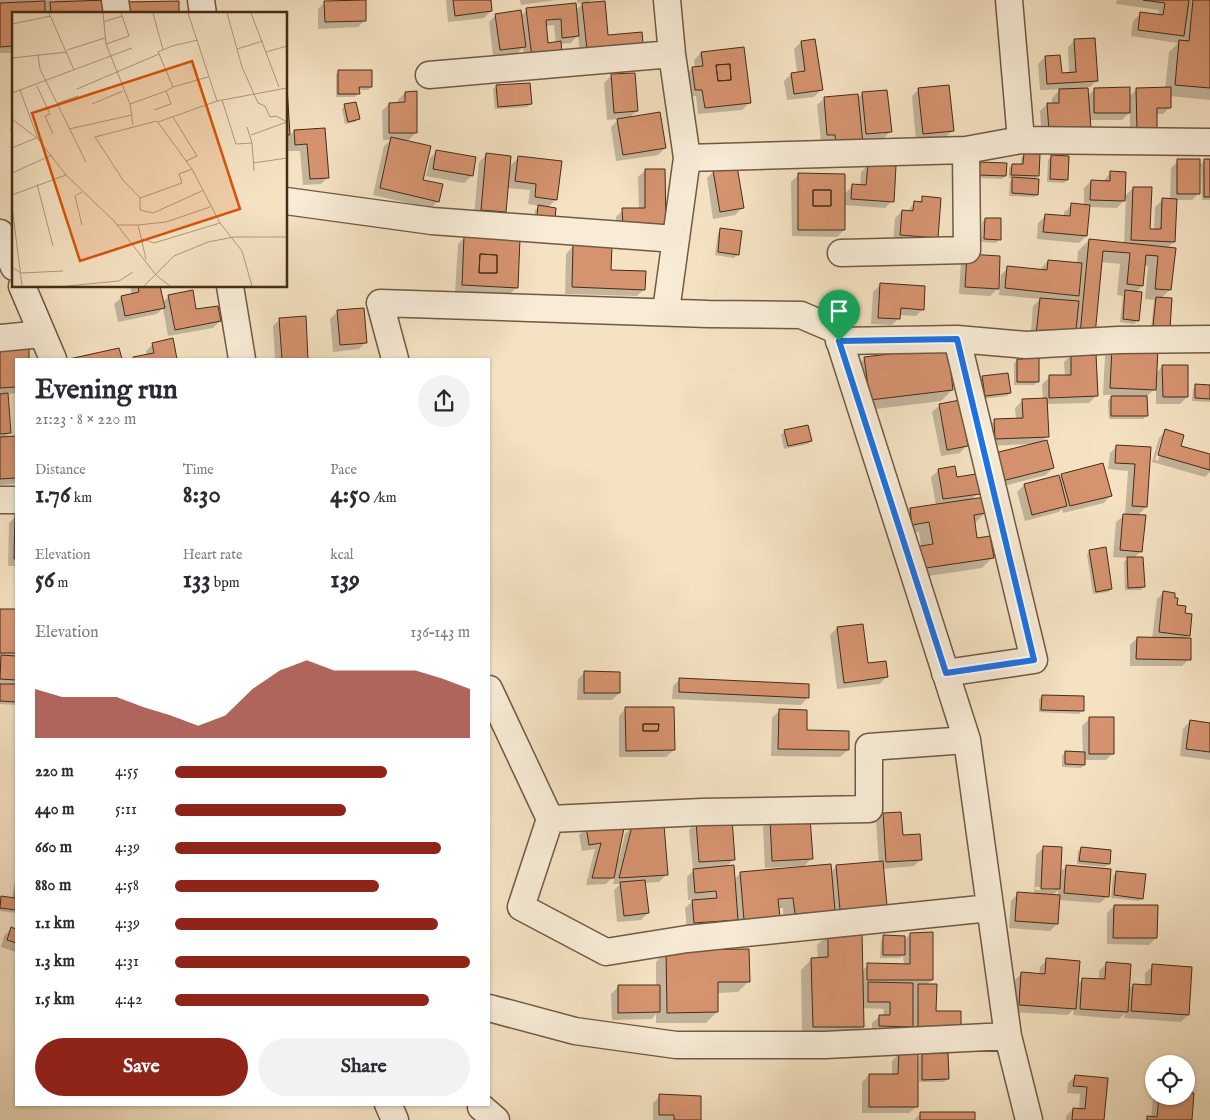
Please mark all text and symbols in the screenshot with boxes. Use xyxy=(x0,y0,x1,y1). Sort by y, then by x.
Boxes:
inset map xyxy=(12,12,288,288)
pin xyxy=(818,290,860,341)
icon: arrive xyxy=(825,297,853,325)
text: Evening run xyxy=(35,373,178,408)
button: share xyxy=(418,375,470,427)
text: 21:23 · 8 × 220 m xyxy=(35,410,136,430)
text: Distance xyxy=(35,461,86,479)
text: Time xyxy=(183,461,214,479)
text: Pace xyxy=(330,461,357,479)
text: 1.76 xyxy=(35,479,71,511)
text: 8:30 xyxy=(183,479,221,511)
text: 4:50 xyxy=(330,479,370,511)
text: km xyxy=(71,489,92,507)
text: /km xyxy=(370,489,397,507)
text: Elevation xyxy=(35,546,91,564)
text: Heart rate xyxy=(183,546,242,564)
text: kcal xyxy=(330,546,354,564)
text: 56 xyxy=(35,564,55,596)
text: 133 xyxy=(183,564,211,596)
text: 139 xyxy=(330,564,360,596)
text: m xyxy=(55,574,68,592)
text: bpm xyxy=(211,574,240,592)
text: Elevation xyxy=(35,623,98,643)
text: 136–143 m xyxy=(410,623,470,643)
text: 220 m xyxy=(35,762,74,782)
text: 4:55 xyxy=(115,762,139,782)
text: 440 m xyxy=(35,800,74,820)
text: 5:11 xyxy=(115,800,137,820)
text: 660 m xyxy=(35,838,72,858)
text: 4:39 xyxy=(115,838,140,858)
text: 880 m xyxy=(35,876,71,896)
text: 4:58 xyxy=(115,876,139,896)
text: 1.1 km xyxy=(35,914,75,934)
text: 4:39 xyxy=(115,914,140,934)
text: 1.3 km xyxy=(35,952,75,972)
text: 4:31 xyxy=(115,952,139,972)
text: 1.5 km xyxy=(35,990,75,1010)
text: 4:42 xyxy=(115,990,142,1010)
button: Save xyxy=(35,1038,248,1096)
button: Share xyxy=(258,1038,470,1096)
map controls xyxy=(1145,1055,1195,1105)
button: locate xyxy=(1145,1055,1195,1105)

